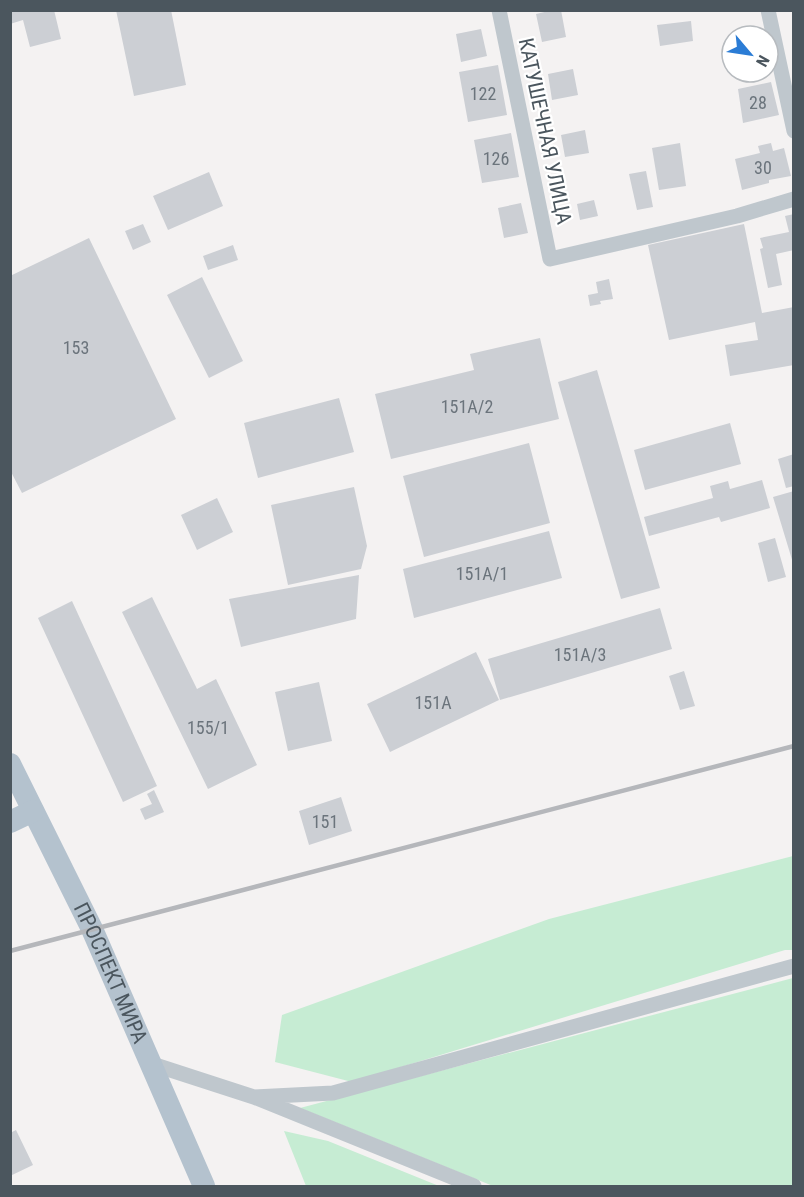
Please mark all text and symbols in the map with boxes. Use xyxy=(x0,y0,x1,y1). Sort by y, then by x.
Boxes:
north arrow xyxy=(720,24,780,84)
street label: КАТУШЕЧНАЯ УЛИЦА xyxy=(514,36,576,226)
text: N xyxy=(752,52,773,70)
house number: 122 xyxy=(470,83,496,104)
house number: 28 xyxy=(749,92,767,113)
house number: 126 xyxy=(483,148,509,169)
house number: 30 xyxy=(754,157,772,178)
house number: 153 xyxy=(63,337,89,358)
house number: 151А/2 xyxy=(441,396,493,417)
house number: 151А/1 xyxy=(456,563,508,584)
house number: 151А/3 xyxy=(554,644,606,665)
house number: 151А xyxy=(414,692,452,713)
house number: 155/1 xyxy=(187,717,229,738)
house number: 151 xyxy=(312,811,338,832)
street label: ПРОСПЕКТ МИРА xyxy=(69,899,152,1047)

